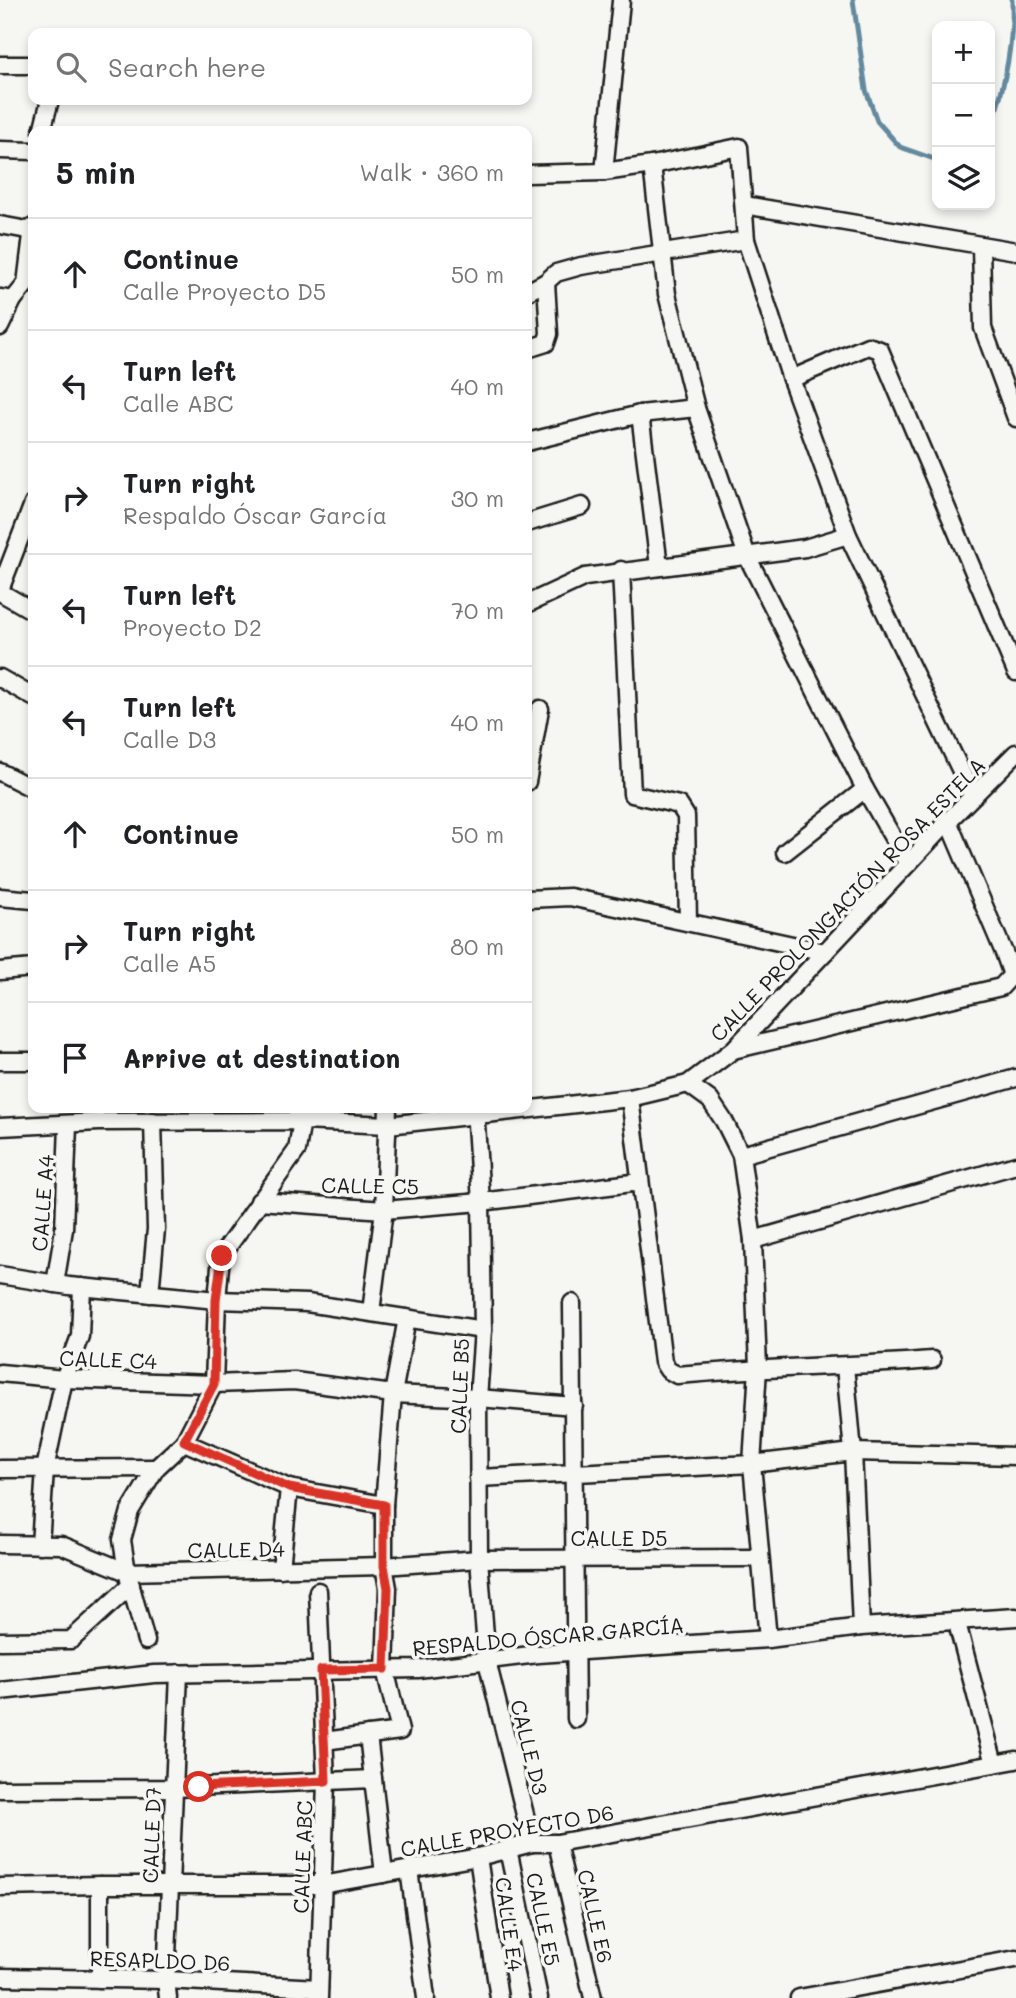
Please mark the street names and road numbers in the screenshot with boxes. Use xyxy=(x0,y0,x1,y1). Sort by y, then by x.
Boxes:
street label: CALLE PROLONGACIÓN ROSA ESTELA xyxy=(704,751,990,1047)
street label: CALLE A4 xyxy=(25,1153,59,1252)
street label: CALLE C5 xyxy=(321,1171,419,1199)
street label: CALLE B5 xyxy=(444,1338,474,1434)
street label: CALLE C4 xyxy=(59,1344,158,1374)
street label: CALLE D5 xyxy=(570,1524,668,1551)
street label: CALLE D4 xyxy=(187,1535,285,1563)
street label: RESPALDO ÓSCAR GARCÍA xyxy=(411,1611,685,1661)
street label: CALLE D3 xyxy=(505,1697,555,1797)
street label: CALLE D7 xyxy=(136,1786,166,1884)
street label: CALLE PROYECTO D6 xyxy=(398,1798,616,1862)
street label: CALLE ABC xyxy=(287,1800,317,1914)
street label: CALLE E6 xyxy=(572,1867,620,1965)
street label: CALLE E5 xyxy=(521,1870,567,1968)
street label: CALLE E4 xyxy=(490,1875,530,1973)
street label: RESAPLDO D6 xyxy=(89,1944,231,1976)

